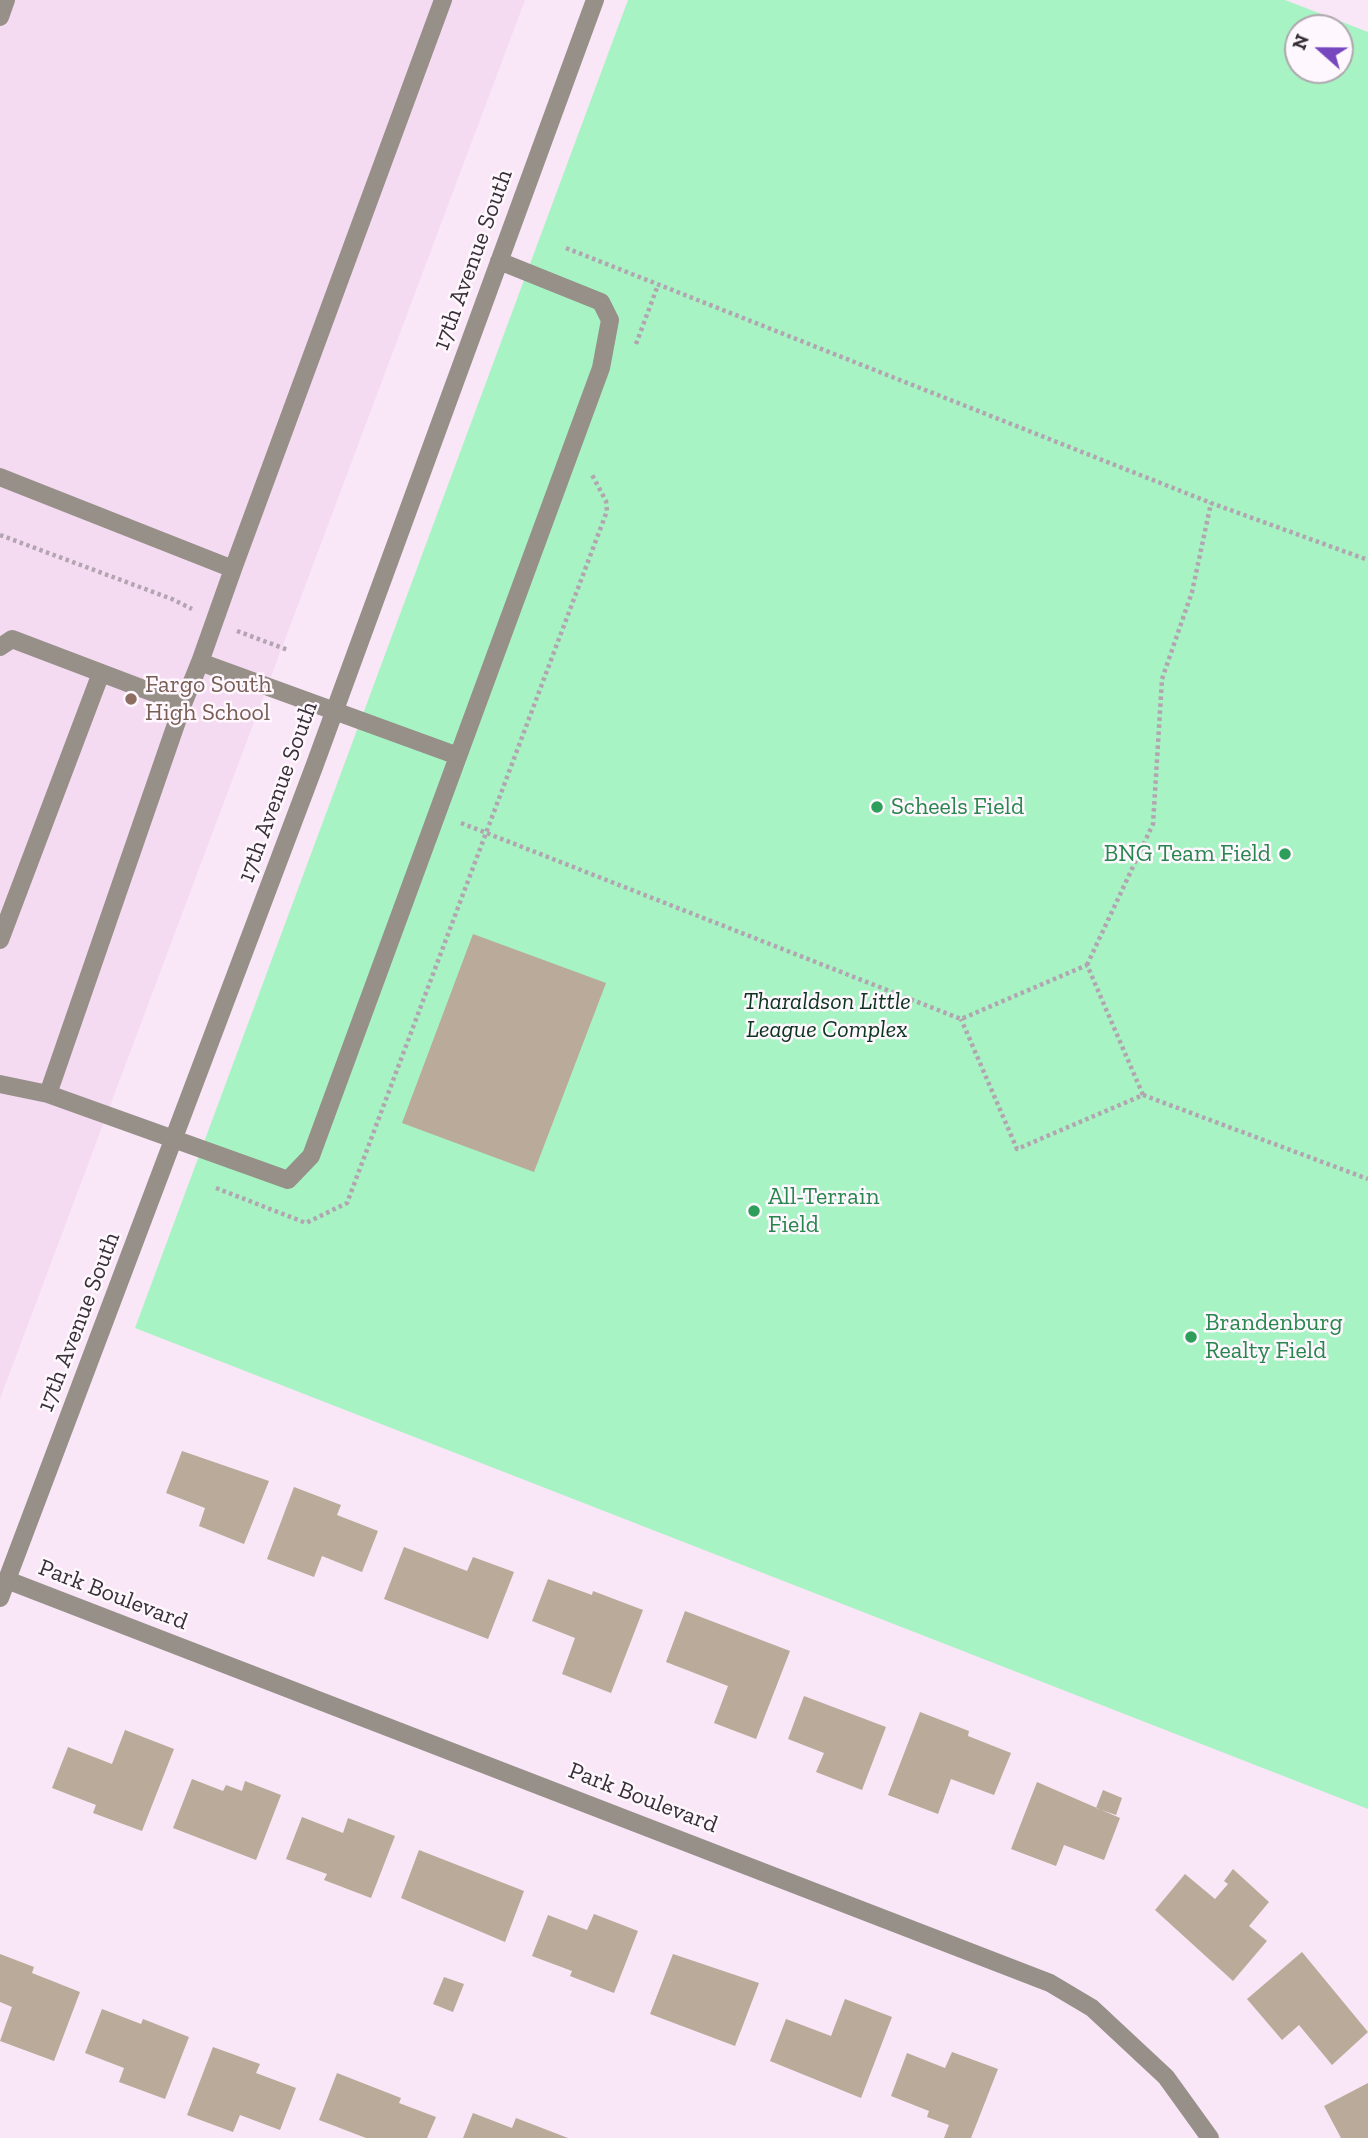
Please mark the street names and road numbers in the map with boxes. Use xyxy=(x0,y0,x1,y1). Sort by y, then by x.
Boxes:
street label: 17th Avenue South xyxy=(427,166,519,354)
street label: 17th Avenue South xyxy=(232,698,324,886)
street label: 17th Avenue South xyxy=(31,1228,127,1416)
street label: Park Boulevard xyxy=(34,1553,192,1637)
street label: Park Boulevard xyxy=(564,1756,722,1840)

